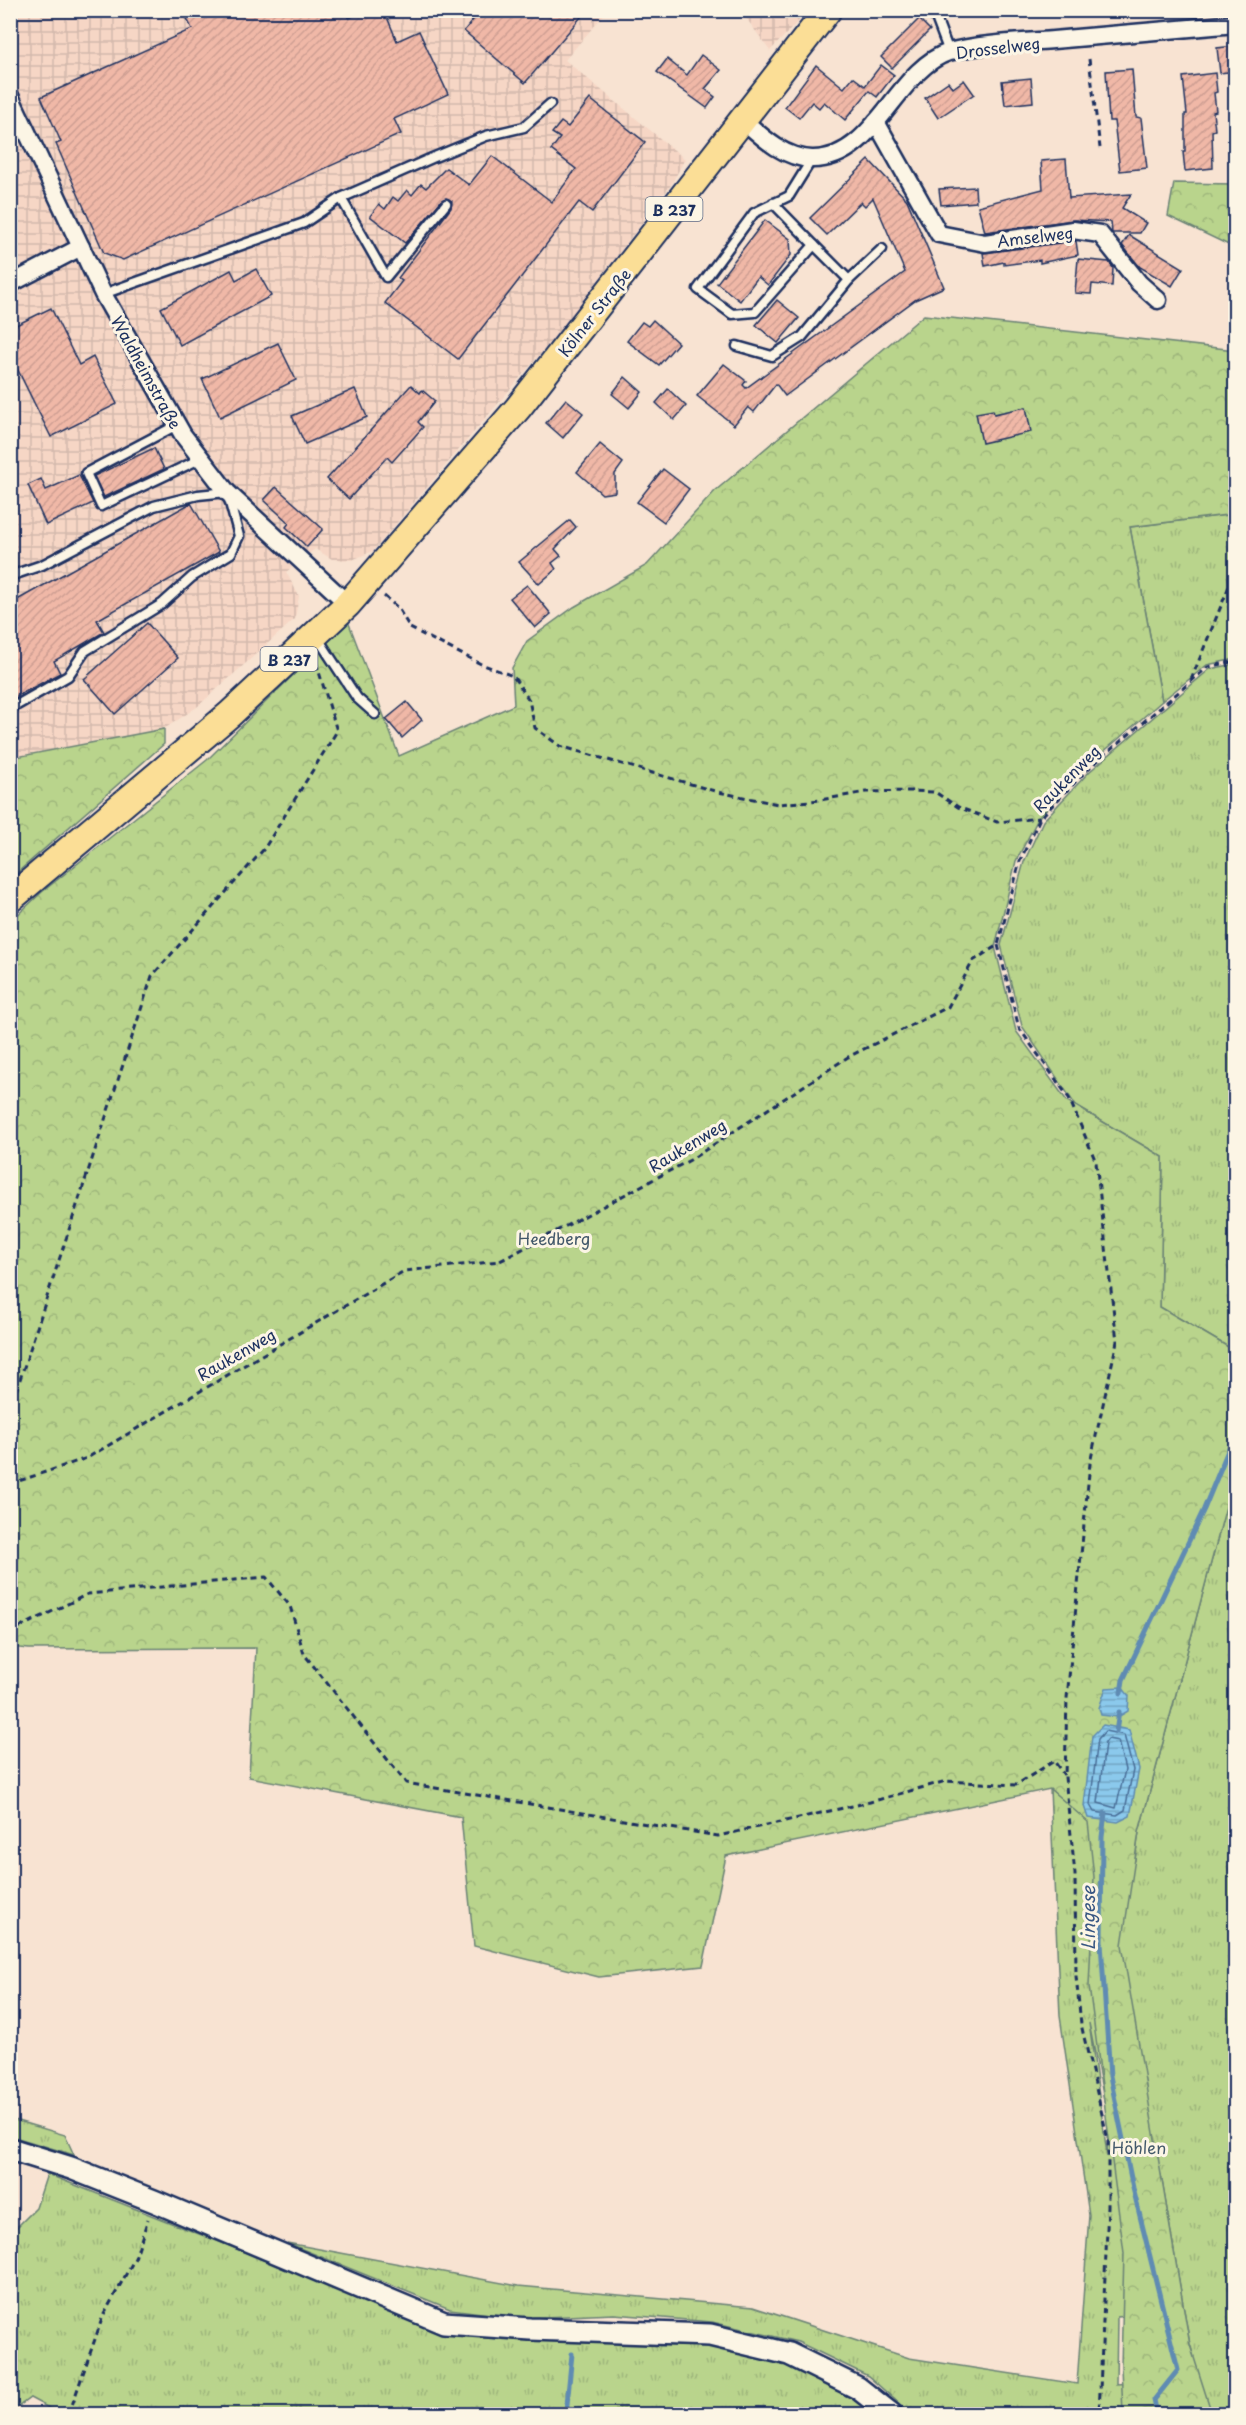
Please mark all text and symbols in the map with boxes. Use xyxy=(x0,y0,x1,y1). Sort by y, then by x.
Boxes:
street label: Drosselweg xyxy=(954,30,1042,64)
road number: B 237 xyxy=(646,197,702,221)
street label: Amselweg xyxy=(996,219,1074,253)
street label: Kölner Straße xyxy=(552,263,636,361)
street label: Waldheimstraße xyxy=(106,311,188,433)
road number: B 237 xyxy=(260,647,318,671)
street label: Raukenweg xyxy=(1027,739,1105,817)
street label: Raukenweg xyxy=(644,1112,730,1178)
park label: Heedberg xyxy=(518,1226,590,1250)
street label: Raukenweg xyxy=(192,1322,280,1386)
water label: Lingese xyxy=(1074,1885,1101,1950)
park label: Höhlen xyxy=(1112,2135,1166,2159)

